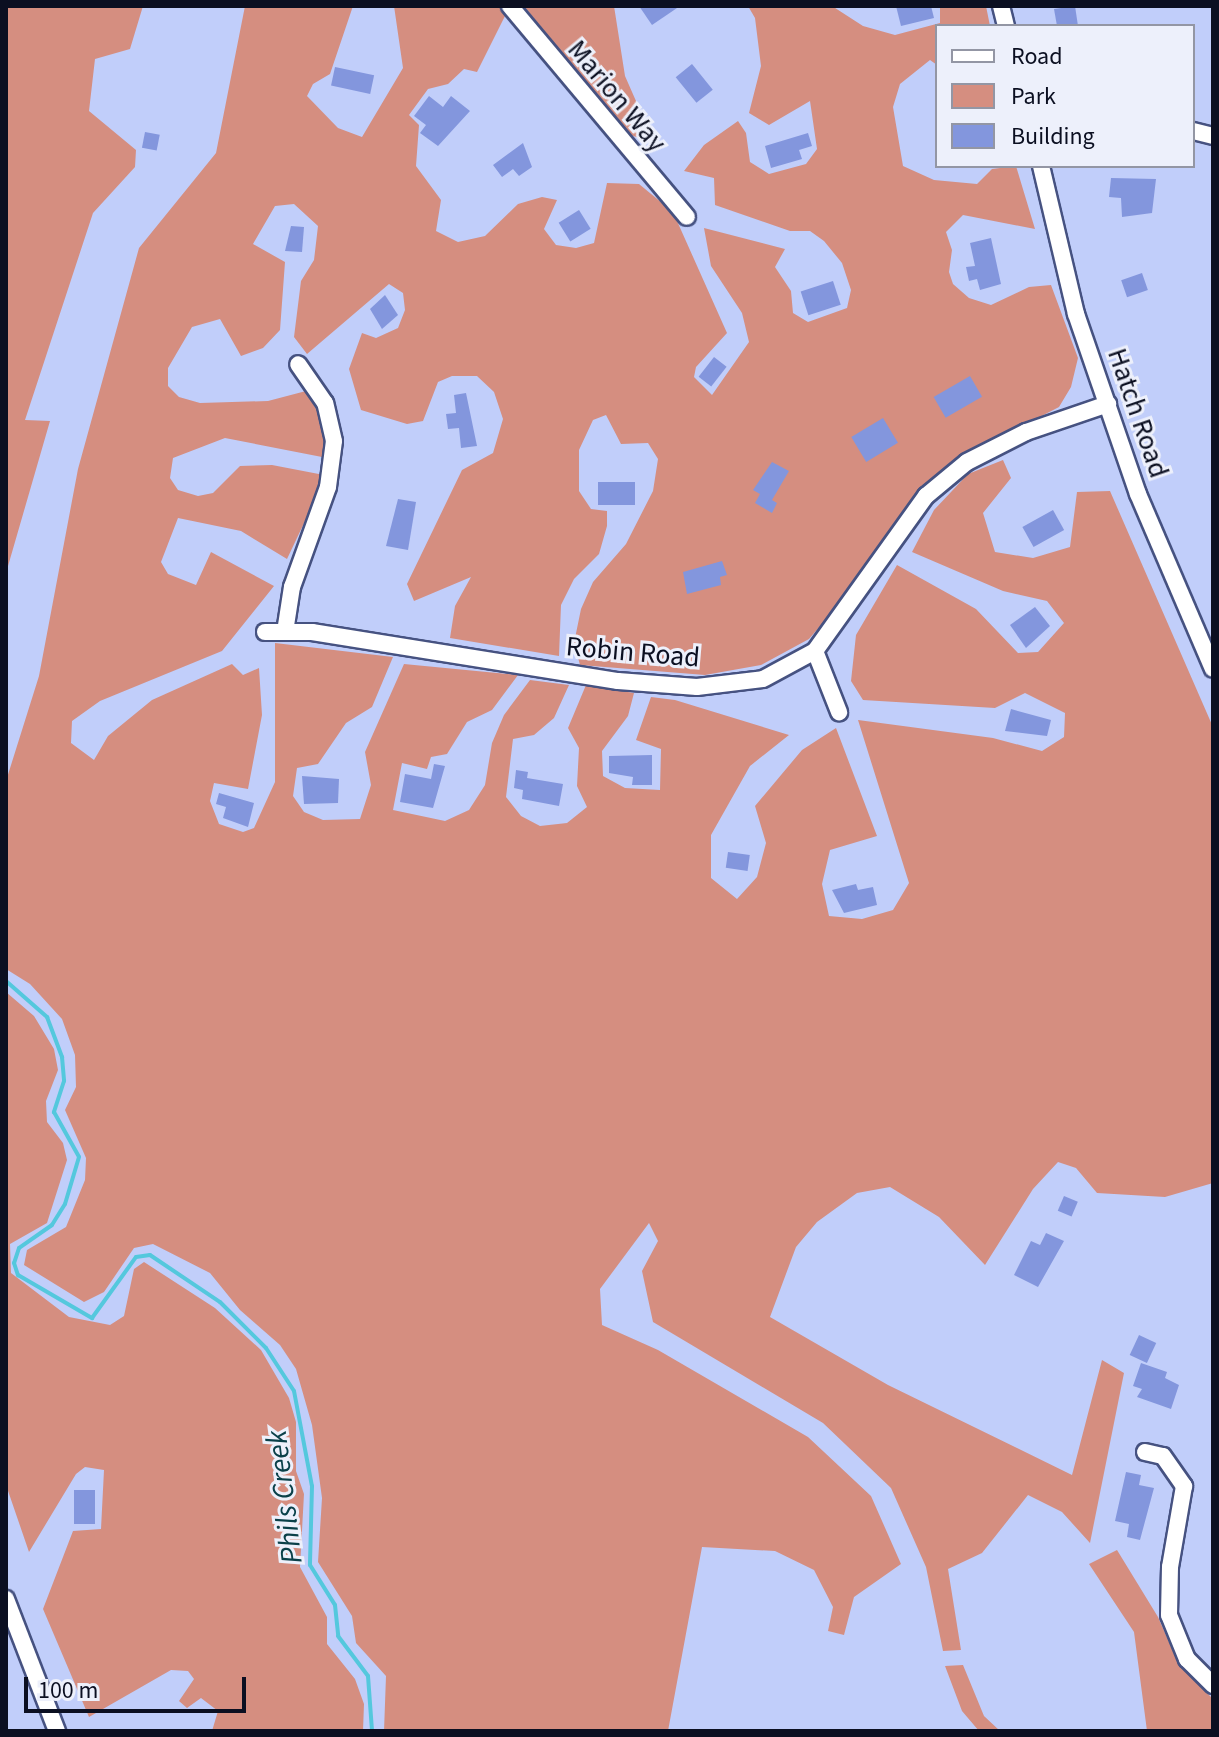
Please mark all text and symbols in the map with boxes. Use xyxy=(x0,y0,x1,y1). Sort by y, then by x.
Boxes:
legend xyxy=(935,24,1195,168)
street label: Marion Way xyxy=(560,33,674,159)
text: Road xyxy=(1011,39,1063,74)
text: Park xyxy=(1011,79,1056,114)
text: Building xyxy=(1011,119,1095,154)
street label: Hatch Road xyxy=(1100,344,1176,482)
street label: Robin Road xyxy=(565,629,701,675)
water label: Phils Creek xyxy=(259,1428,311,1566)
scale bar xyxy=(28,1661,250,1711)
text: 100 m xyxy=(38,1673,98,1708)

